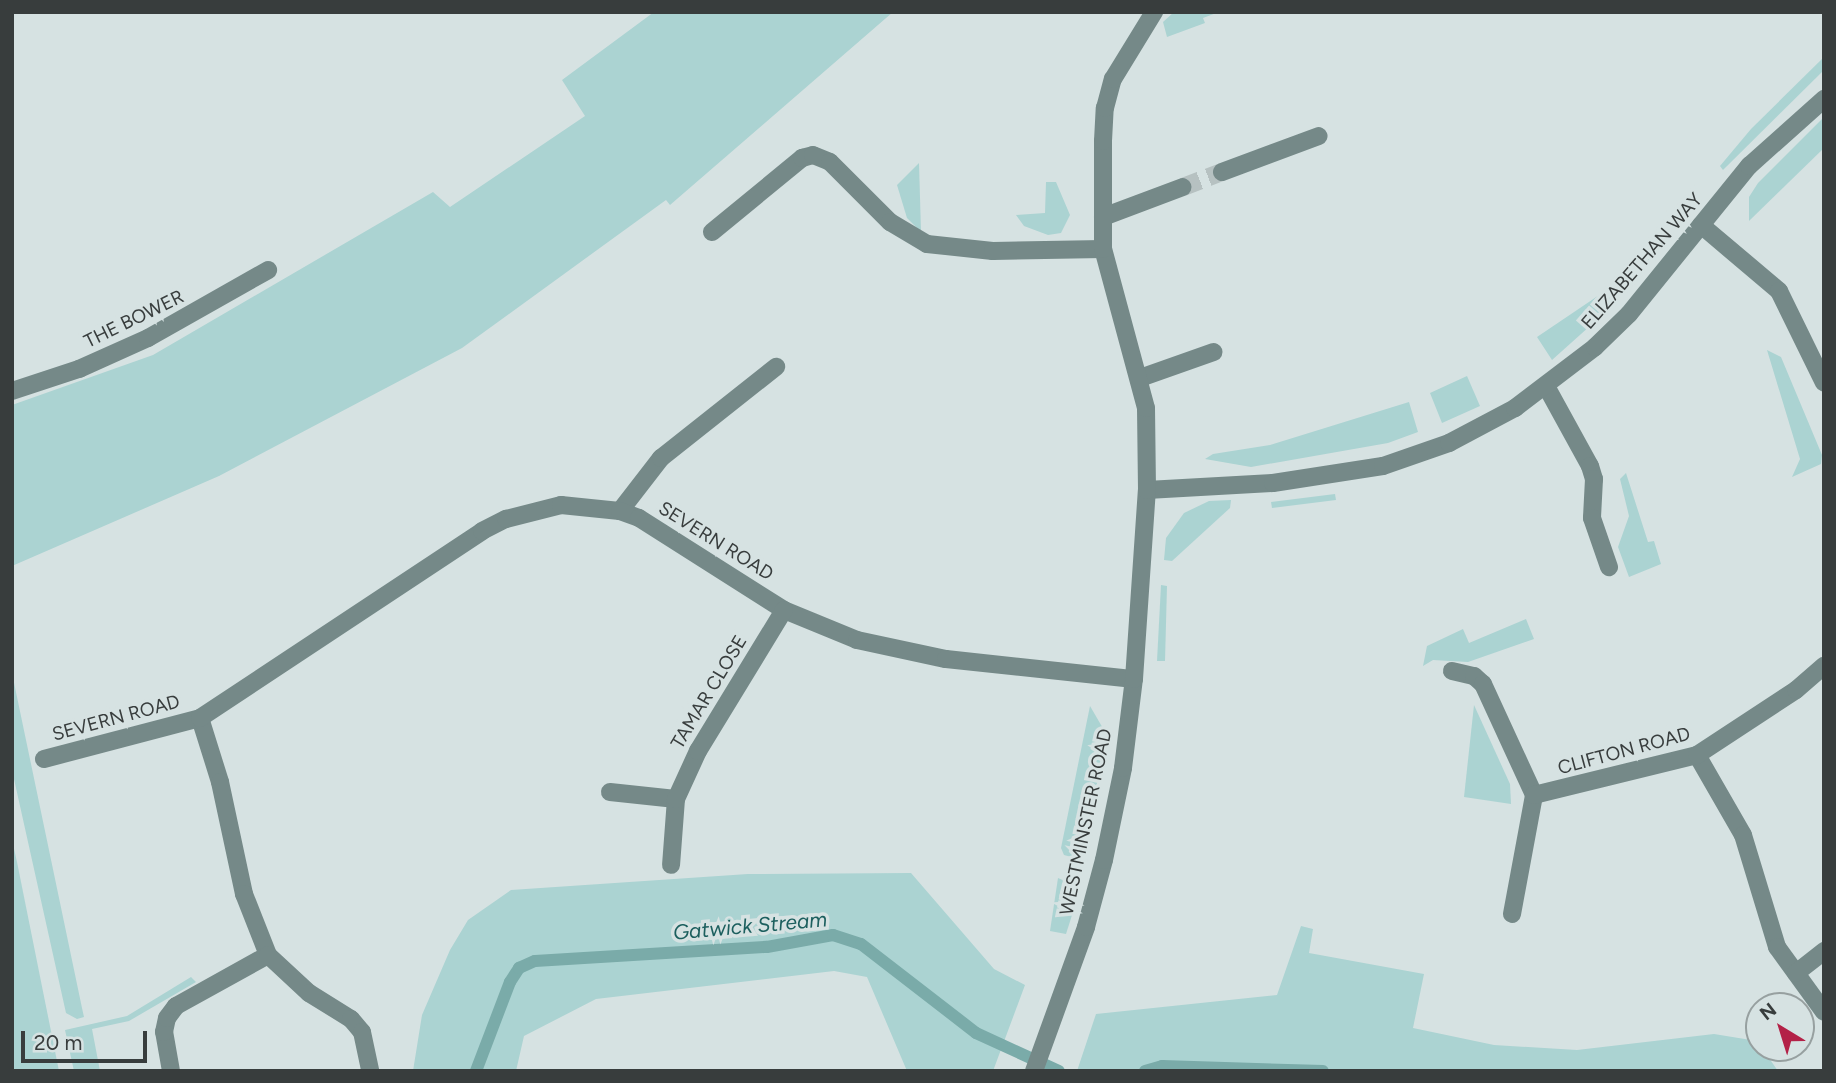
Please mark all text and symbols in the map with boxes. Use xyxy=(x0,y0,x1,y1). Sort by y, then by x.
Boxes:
street label: ELIZABETHAN WAY xyxy=(1577,188,1707,334)
street label: THE BOWER xyxy=(80,285,188,353)
street label: SEVERN ROAD xyxy=(654,497,778,585)
street label: TAMAR CLOSE xyxy=(666,631,752,753)
street label: SEVERN ROAD xyxy=(50,690,182,746)
street label: CLIFTON ROAD xyxy=(1555,722,1693,780)
street label: WESTMINSTER ROAD xyxy=(1055,727,1117,917)
water label: Gatwick Stream xyxy=(672,907,828,945)
north arrow xyxy=(1745,992,1815,1062)
text: N xyxy=(1755,998,1781,1025)
scale bar xyxy=(24,1016,150,1060)
text: 20 m xyxy=(34,1030,82,1055)

